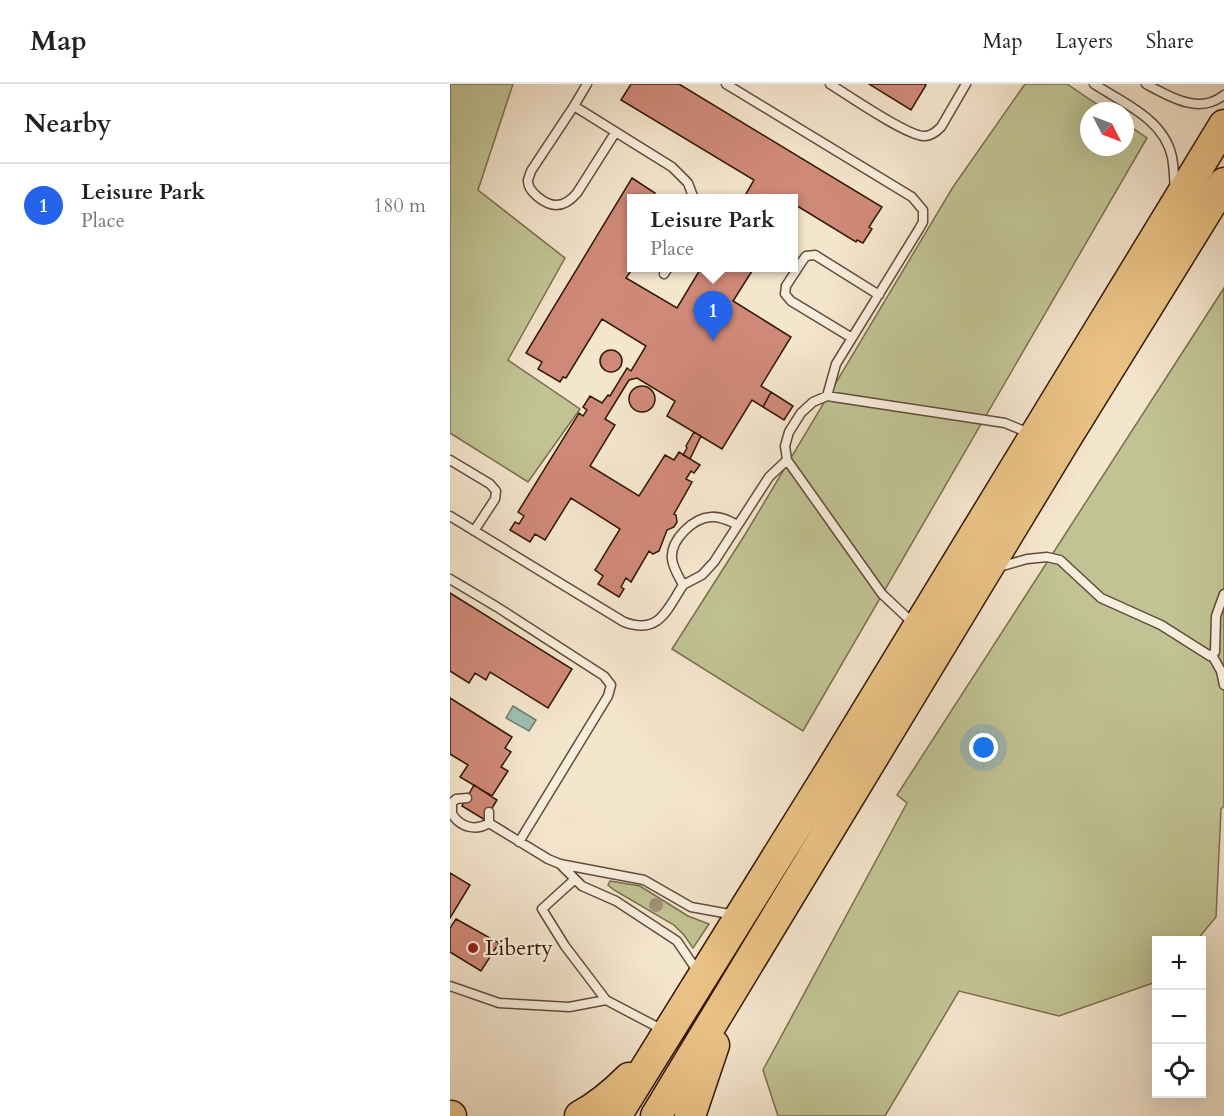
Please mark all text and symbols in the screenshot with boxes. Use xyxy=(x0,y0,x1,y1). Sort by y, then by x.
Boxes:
text: Map xyxy=(30,22,87,60)
text: Map xyxy=(983,27,1023,56)
text: Layers xyxy=(1056,27,1113,56)
text: Share xyxy=(1146,27,1194,56)
north arrow xyxy=(1080,102,1134,156)
text: Nearby xyxy=(24,106,112,141)
text: Leisure Park xyxy=(81,177,205,207)
text: 1 xyxy=(38,192,49,219)
text: 180 m xyxy=(373,192,426,219)
popup xyxy=(627,194,798,272)
text: Leisure Park xyxy=(650,205,775,235)
text: Place xyxy=(81,207,125,234)
text: Place xyxy=(650,235,694,262)
pin: 1 xyxy=(694,292,732,341)
your location xyxy=(969,733,998,762)
place label: Liberty xyxy=(485,933,553,963)
map controls xyxy=(1152,936,1206,1098)
button: + xyxy=(1152,936,1206,990)
marker: Liberty xyxy=(466,941,480,955)
button: − xyxy=(1152,990,1206,1044)
button: locate xyxy=(1152,1044,1206,1098)

